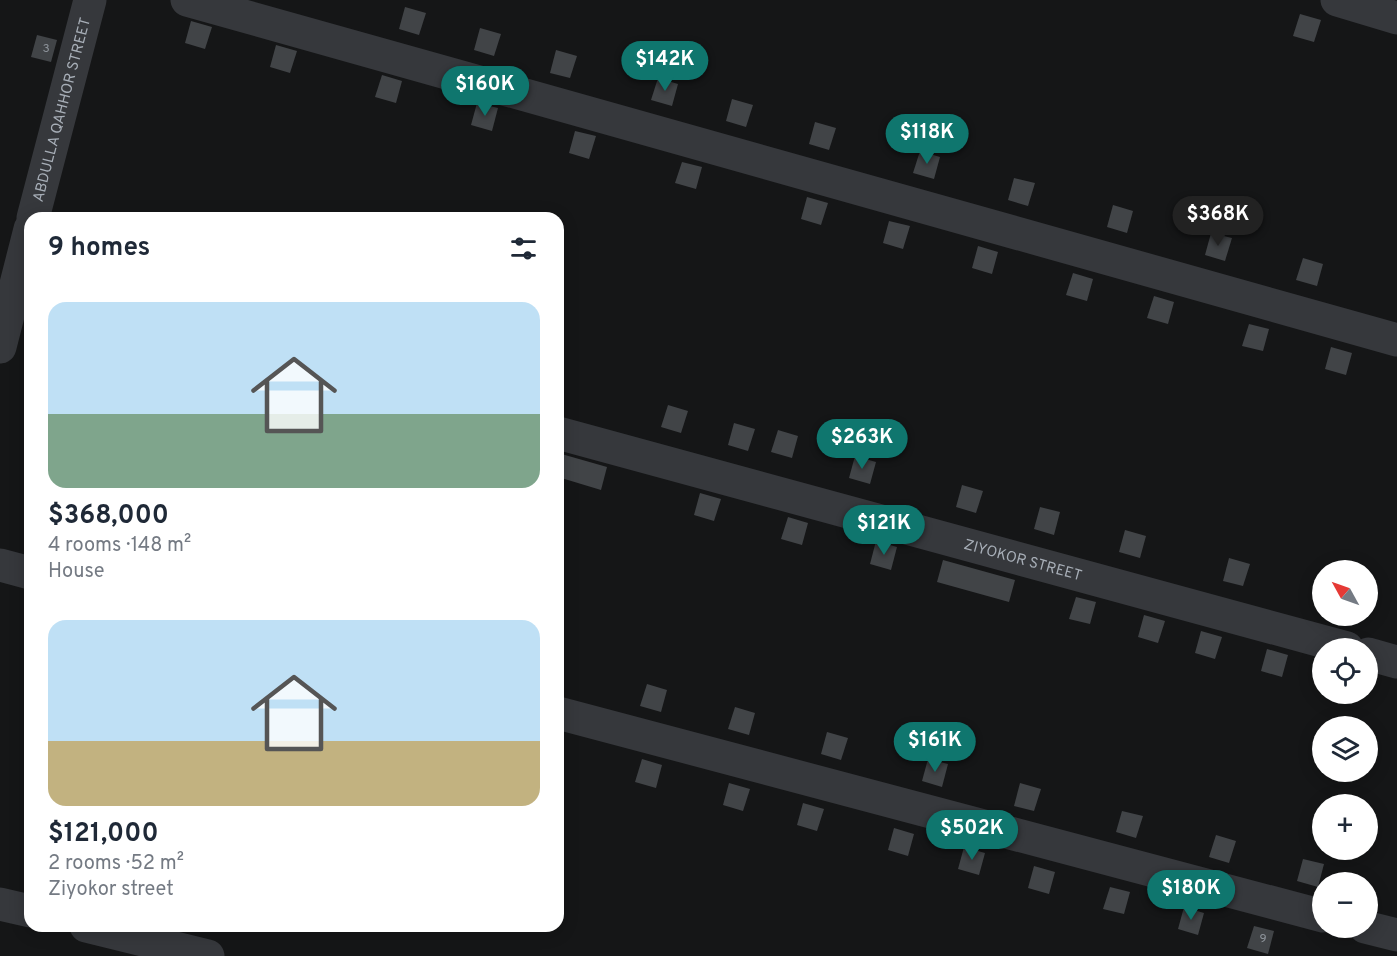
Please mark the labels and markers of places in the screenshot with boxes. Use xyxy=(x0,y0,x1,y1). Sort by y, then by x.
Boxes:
pin: $142K xyxy=(623,41,707,92)
pin: $160K xyxy=(443,66,527,117)
pin: $118K xyxy=(885,114,969,165)
pin: $368K xyxy=(1176,196,1260,247)
pin: $263K xyxy=(820,419,904,470)
pin: $121K xyxy=(842,505,926,556)
pin: $161K xyxy=(893,722,977,773)
pin: $502K xyxy=(930,810,1014,861)
pin: $180K xyxy=(1149,870,1233,921)

